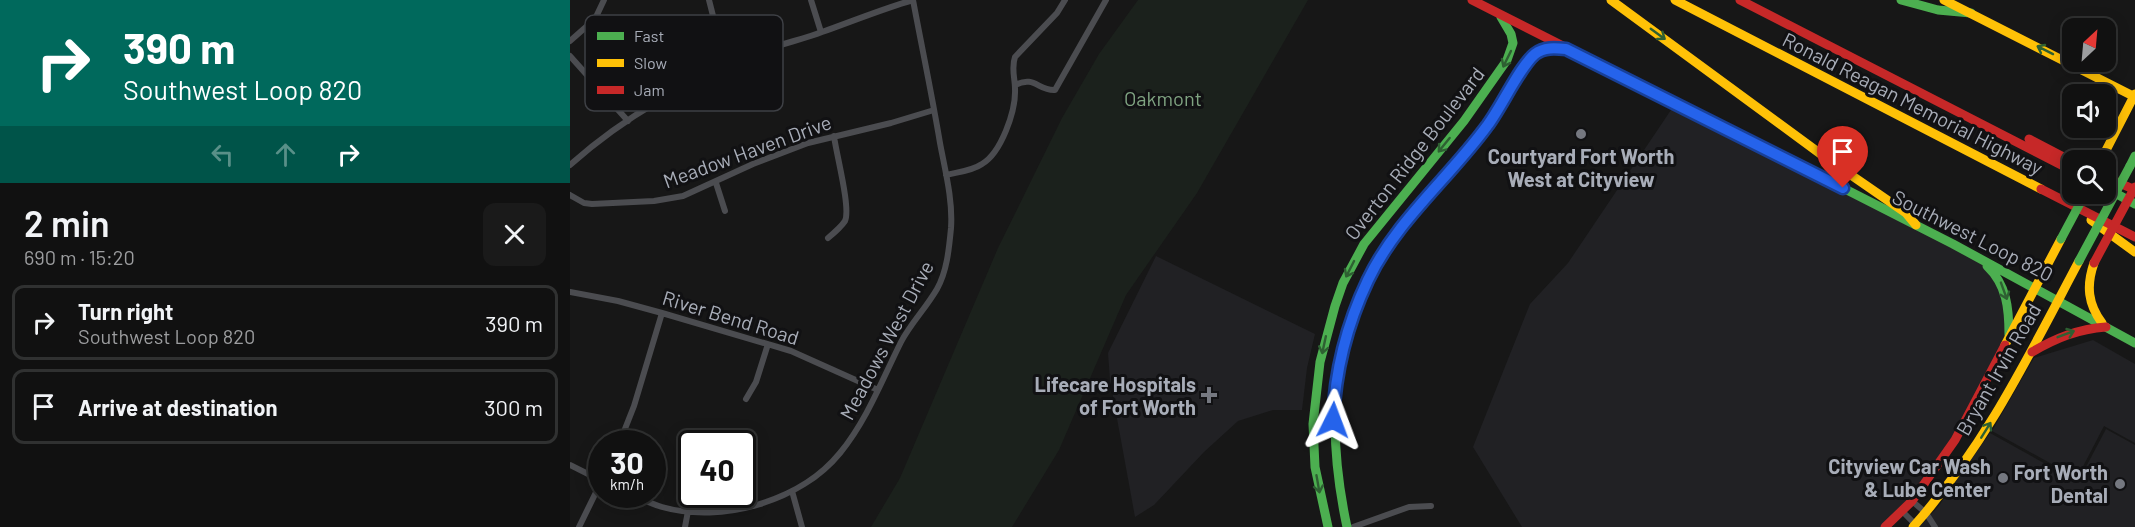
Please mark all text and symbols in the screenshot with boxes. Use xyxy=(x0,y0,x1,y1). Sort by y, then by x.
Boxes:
legend xyxy=(585,15,783,111)
north arrow xyxy=(2062,18,2116,72)
map controls xyxy=(2062,18,2116,204)
text: 390 m xyxy=(123,22,235,72)
icon: right xyxy=(24,24,102,102)
text: Fast xyxy=(634,26,664,45)
street label: Ronald Reagan Memorial Highway xyxy=(1779,27,2047,179)
one-way arrow xyxy=(1650,28,1666,40)
one-way arrow xyxy=(2036,44,2054,55)
one-way arrow xyxy=(1501,49,1512,67)
text: Slow xyxy=(634,53,667,72)
street label: Overton Ridge Boulevard xyxy=(1339,62,1489,244)
text: Southwest Loop 820 xyxy=(123,73,362,105)
text: Jam xyxy=(634,80,665,99)
button: sound xyxy=(2062,84,2116,138)
park label: Oakmont xyxy=(1124,86,1202,110)
street label: Meadow Haven Drive xyxy=(660,109,834,193)
pin xyxy=(1817,126,1868,188)
marker: Courtyard Fort Worth West at Cityview xyxy=(1574,127,1588,141)
icon: arrive xyxy=(1826,135,1859,168)
one-way arrow xyxy=(1438,137,1451,153)
icon: left xyxy=(206,138,239,171)
icon: ahead xyxy=(269,138,302,171)
icon: right xyxy=(332,138,365,171)
place label: Courtyard Fort Worth West at Cityview xyxy=(1488,144,1674,191)
button: search xyxy=(2062,150,2116,204)
street label: Southwest Loop 820 xyxy=(1889,184,2057,286)
text: 2 min xyxy=(24,201,110,244)
button: close xyxy=(483,203,546,266)
text: 690 m · 15:20 xyxy=(24,245,135,269)
street label: Meadows West Drive xyxy=(834,256,938,424)
one-way arrow xyxy=(1344,260,1356,277)
one-way arrow xyxy=(1999,281,2010,300)
street label: River Bend Road xyxy=(660,285,802,349)
text: Turn right xyxy=(78,298,173,324)
street label: Bryant Irvin Road xyxy=(1951,299,2045,439)
icon: right xyxy=(27,306,60,339)
text: 390 m xyxy=(485,310,543,336)
text: Southwest Loop 820 xyxy=(78,324,255,348)
one-way arrow xyxy=(2056,328,2075,339)
one-way arrow xyxy=(1317,335,1329,354)
place label: Lifecare Hospitals of Fort Worth xyxy=(1035,372,1196,419)
marker: Lifecare Hospitals of Fort Worth xyxy=(1200,386,1218,404)
position arrow xyxy=(1301,388,1365,452)
icon: arrive xyxy=(27,390,60,423)
text: Arrive at destination xyxy=(78,394,277,420)
text: 300 m xyxy=(484,394,543,420)
one-way arrow xyxy=(1980,422,1992,439)
speed limit sign: 40 xyxy=(678,430,756,508)
text: 30 xyxy=(610,444,644,480)
place label: Cityview Car Wash & Lube Center xyxy=(1828,454,1991,501)
place label: Fort Worth Dental xyxy=(2014,460,2108,507)
marker: Cityview Car Wash & Lube Center xyxy=(1996,471,2010,485)
one-way arrow xyxy=(1313,474,1324,494)
text: km/h xyxy=(610,475,644,493)
marker: Fort Worth Dental xyxy=(2113,477,2127,491)

